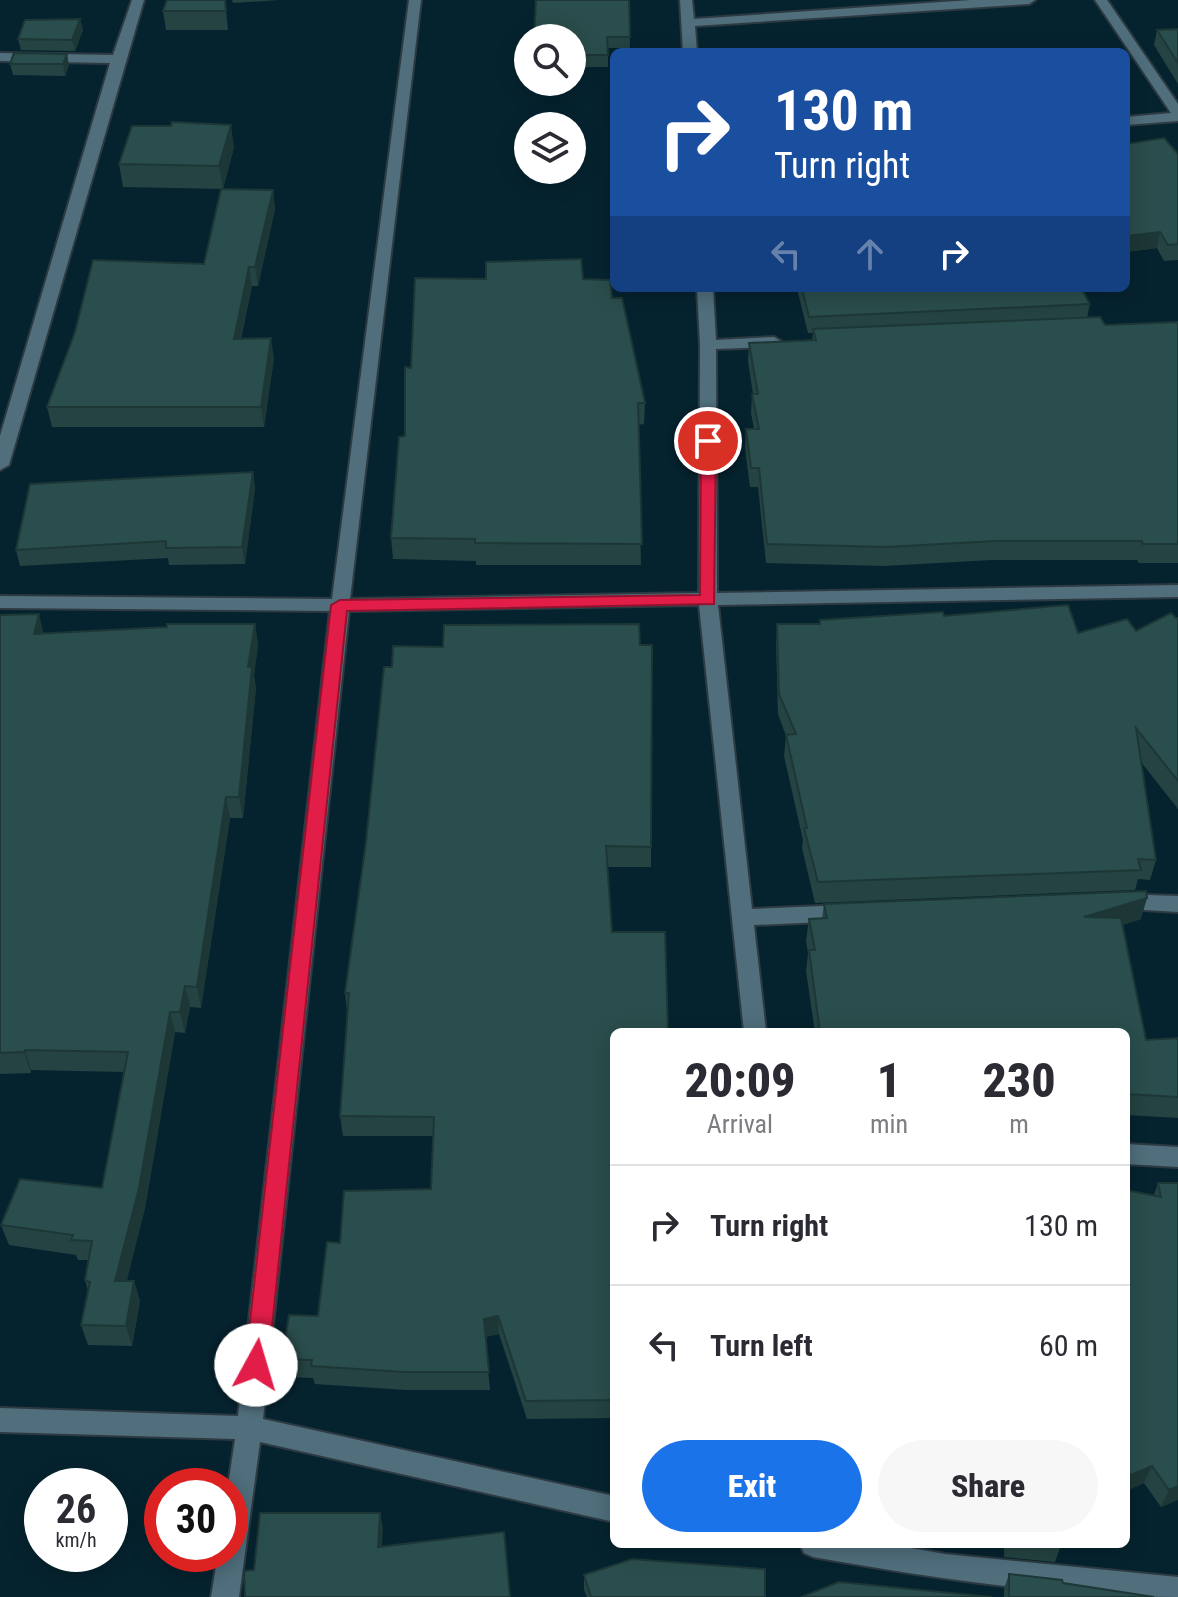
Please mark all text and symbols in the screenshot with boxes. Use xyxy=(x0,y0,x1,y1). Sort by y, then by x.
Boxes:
map controls xyxy=(514,24,586,184)
button: search xyxy=(514,24,586,96)
text: 130 m xyxy=(774,78,913,144)
icon: right xyxy=(642,80,746,184)
button: layers xyxy=(514,112,586,184)
text: Turn right xyxy=(774,145,910,187)
icon: left xyxy=(764,232,808,276)
icon: ahead xyxy=(848,232,892,276)
icon: right xyxy=(932,232,976,276)
pin xyxy=(674,407,742,475)
icon: arrive xyxy=(686,419,730,463)
text: 20:09 xyxy=(684,1052,796,1109)
text: 1 xyxy=(877,1052,901,1109)
text: 230 xyxy=(982,1052,1056,1109)
text: Arrival xyxy=(707,1109,773,1139)
text: min xyxy=(870,1109,908,1139)
text: m xyxy=(1009,1109,1029,1139)
icon: right xyxy=(642,1203,686,1247)
text: Turn right xyxy=(710,1208,828,1243)
text: 130 m xyxy=(1024,1208,1098,1243)
position arrow xyxy=(214,1323,298,1407)
icon: left xyxy=(642,1323,686,1367)
text: Turn left xyxy=(710,1328,813,1363)
text: 60 m xyxy=(1039,1328,1098,1363)
button: Exit xyxy=(642,1440,862,1532)
button: Share xyxy=(878,1440,1098,1532)
speed limit sign: 30 xyxy=(144,1468,248,1572)
text: 26 xyxy=(56,1486,96,1533)
text: km/h xyxy=(55,1528,97,1552)

